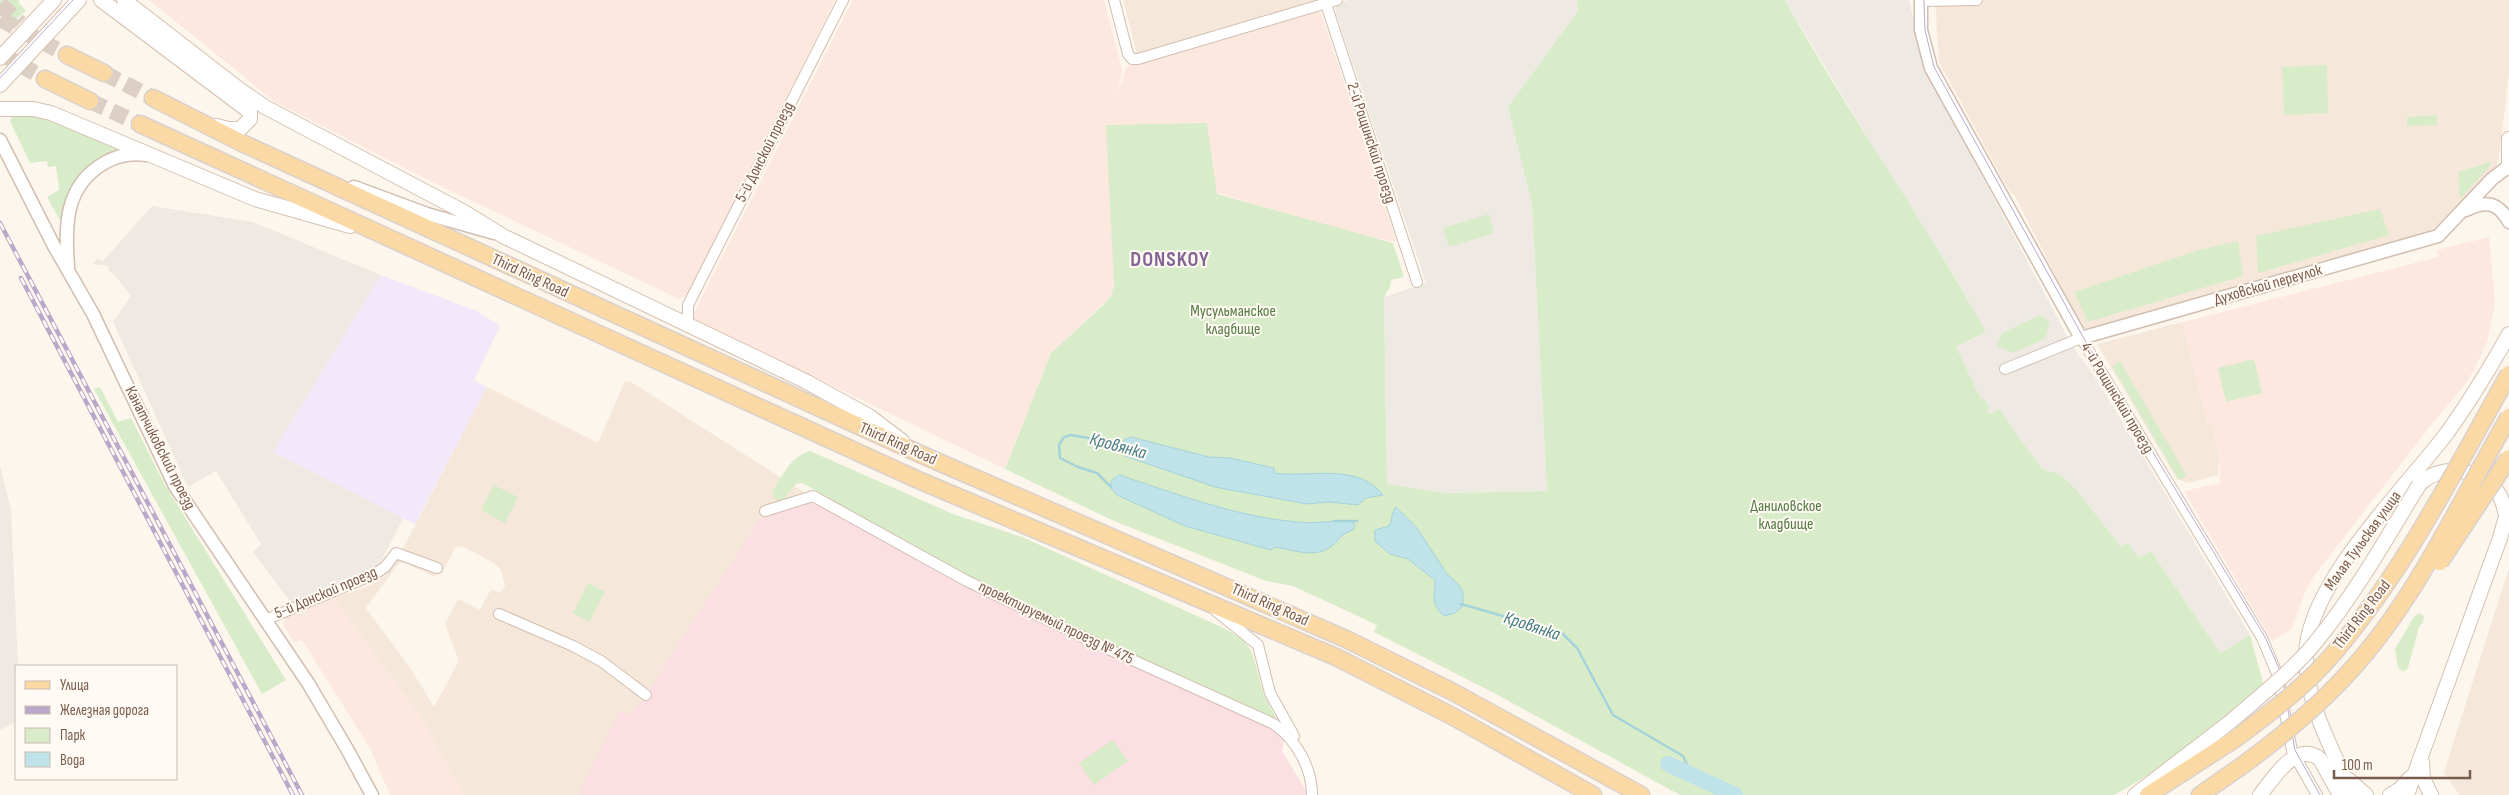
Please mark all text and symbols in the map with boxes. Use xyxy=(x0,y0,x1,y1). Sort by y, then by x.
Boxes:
street label: 2-й Рощинский проезд xyxy=(1342,80,1400,206)
street label: 5-й Донской проезд xyxy=(732,99,798,205)
district label: DONSKOY xyxy=(1130,247,1210,272)
street label: Third Ring Road xyxy=(489,250,571,302)
street label: Духовской переулок xyxy=(2212,260,2325,309)
park label: Мусульманское кладбище xyxy=(1190,302,1276,339)
street label: 4-й Рощинский проезд xyxy=(2076,339,2158,457)
street label: Канатчиковский проезд xyxy=(121,383,199,513)
street label: Third Ring Road xyxy=(856,419,940,469)
water label: Кровянка xyxy=(1087,428,1149,464)
street label: Малая Тульская улица xyxy=(2321,488,2405,594)
park label: Даниловское кладбище xyxy=(1750,497,1822,534)
street label: 5-й Донской проезд xyxy=(272,563,380,623)
street label: проектируемый проезд № 475 xyxy=(975,577,1137,669)
street label: Third Ring Road xyxy=(2329,577,2395,653)
street label: Third Ring Road xyxy=(1228,580,1312,630)
water label: Кровянка xyxy=(1501,607,1563,645)
legend xyxy=(15,665,178,780)
text: Улица xyxy=(60,676,89,695)
text: Железная дорога xyxy=(60,701,149,720)
text: Парк xyxy=(60,726,86,745)
scale bar xyxy=(2334,748,2470,780)
text: Вода xyxy=(60,751,85,770)
text: 100 m xyxy=(2342,756,2373,775)

